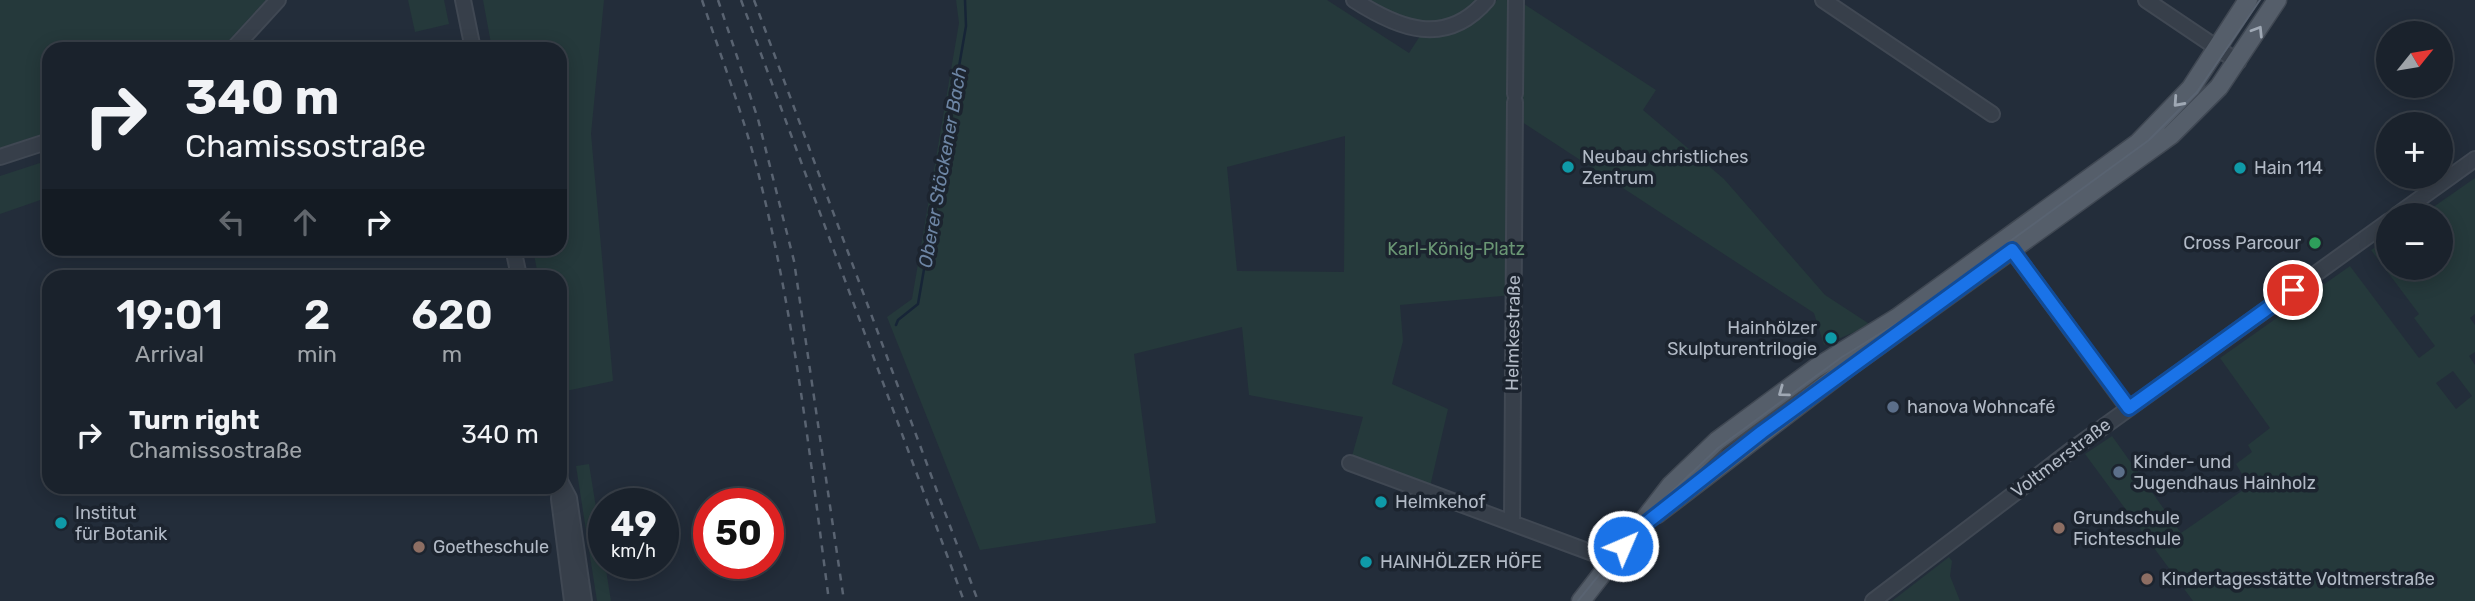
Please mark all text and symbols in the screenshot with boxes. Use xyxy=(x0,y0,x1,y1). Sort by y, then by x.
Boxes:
north arrow xyxy=(2376,21,2454,98)
map controls xyxy=(2376,21,2453,280)
one-way arrow xyxy=(2249,26,2262,39)
water label: Oberer Stöckener Bach xyxy=(913,65,972,270)
text: 340 m xyxy=(185,68,339,126)
icon: right xyxy=(70,70,161,161)
one-way arrow xyxy=(2174,94,2186,107)
button: + xyxy=(2376,112,2453,189)
text: Chamissostraße xyxy=(185,127,426,165)
place label: Neubau christliches Zentrum xyxy=(1582,146,1749,189)
place label: Hain 114 xyxy=(2254,157,2323,179)
marker: Neubau christliches Zentrum xyxy=(1560,159,1576,175)
marker: Hain 114 xyxy=(2232,160,2248,176)
icon: left xyxy=(213,203,251,241)
icon: ahead xyxy=(286,203,324,241)
icon: right xyxy=(359,203,397,241)
button: − xyxy=(2376,203,2453,280)
place label: Cross Parcour xyxy=(2183,232,2301,254)
marker: Cross Parcour xyxy=(2307,235,2323,251)
park label: Karl-König-Platz xyxy=(1387,238,1525,260)
pin xyxy=(2263,260,2323,320)
icon: arrive xyxy=(2274,271,2312,309)
street label: Helmkestraße xyxy=(1501,275,1525,391)
text: 19:01 xyxy=(116,290,223,340)
text: 2 xyxy=(304,290,330,340)
text: 620 xyxy=(411,290,493,340)
place label: Hainhölzer Skulpturentrilogie xyxy=(1667,317,1817,360)
marker: Hainhölzer Skulpturentrilogie xyxy=(1823,330,1839,346)
text: Arrival xyxy=(135,340,204,368)
text: min xyxy=(297,340,337,368)
text: m xyxy=(442,340,462,368)
one-way arrow xyxy=(1778,384,1791,396)
place label: hanova Wohncafé xyxy=(1907,396,2055,418)
marker: hanova Wohncafé xyxy=(1885,399,1901,415)
text: Turn right xyxy=(129,405,259,436)
street label: Voltmerstraße xyxy=(2007,413,2115,503)
icon: right xyxy=(70,416,108,454)
text: 340 m xyxy=(461,419,539,450)
text: Chamissostraße xyxy=(129,436,302,464)
place label: Kinder- und Jugendhaus Hainholz xyxy=(2133,451,2316,494)
marker: Kinder- und Jugendhaus Hainholz xyxy=(2111,464,2127,480)
speed limit sign: 50 xyxy=(693,488,784,579)
place label: Helmkehof xyxy=(1395,491,1485,513)
marker: Helmkehof xyxy=(1373,494,1389,510)
place label: Institut für Botanik xyxy=(75,502,168,545)
text: 49 xyxy=(610,503,657,545)
place label: Grundschule Fichteschule xyxy=(2073,507,2181,550)
position arrow xyxy=(1586,509,1660,583)
marker: Institut für Botanik xyxy=(53,515,69,531)
marker: Grundschule Fichteschule xyxy=(2051,520,2067,536)
place label: Goetheschule xyxy=(433,536,549,558)
marker: Goetheschule xyxy=(411,539,427,555)
text: km/h xyxy=(611,540,656,562)
place label: HAINHÖLZER HÖFE xyxy=(1380,551,1542,573)
marker: HAINHÖLZER HÖFE xyxy=(1358,554,1374,570)
place label: Kindertagesstätte Voltmerstraße xyxy=(2161,568,2435,590)
marker: Kindertagesstätte Voltmerstraße xyxy=(2139,571,2155,587)

